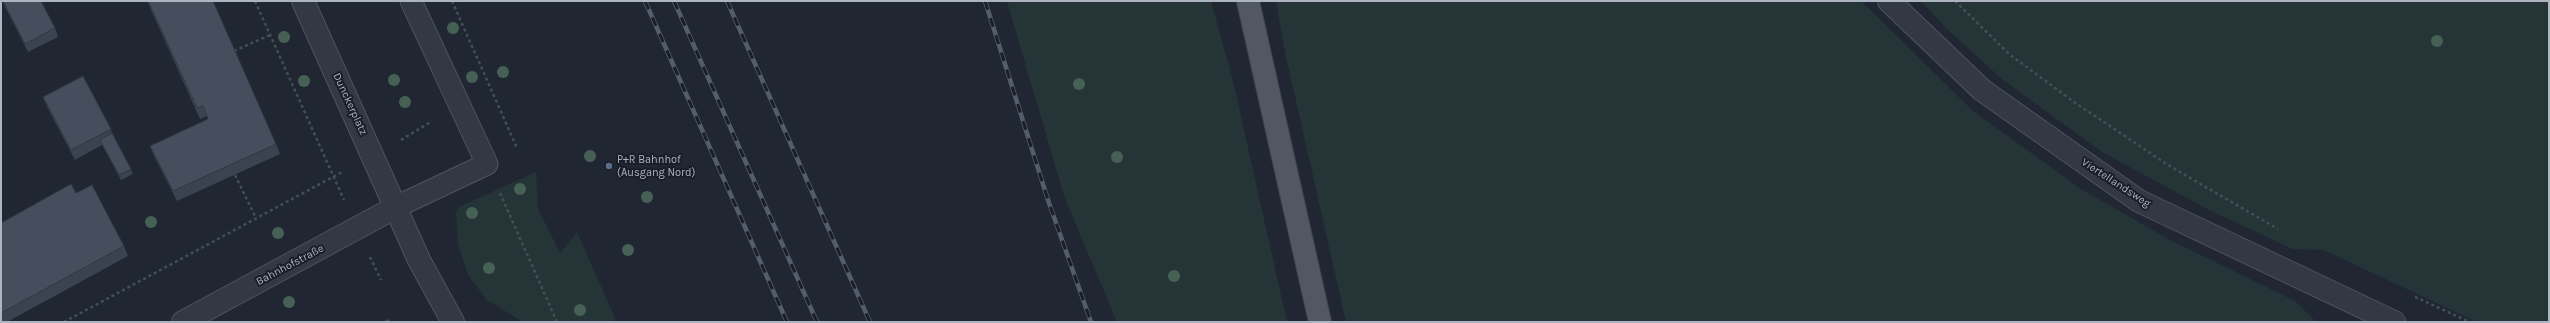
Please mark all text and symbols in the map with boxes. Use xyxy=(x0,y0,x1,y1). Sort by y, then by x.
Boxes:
street label: Dunckerplatz xyxy=(330,71,370,137)
place label: P+R Bahnhof (Ausgang Nord) xyxy=(617,153,695,179)
street label: Viertellandsweg xyxy=(2079,156,2153,210)
marker: P+R Bahnhof (Ausgang Nord) xyxy=(604,161,614,171)
street label: Bahnhofstraße xyxy=(254,242,326,288)

